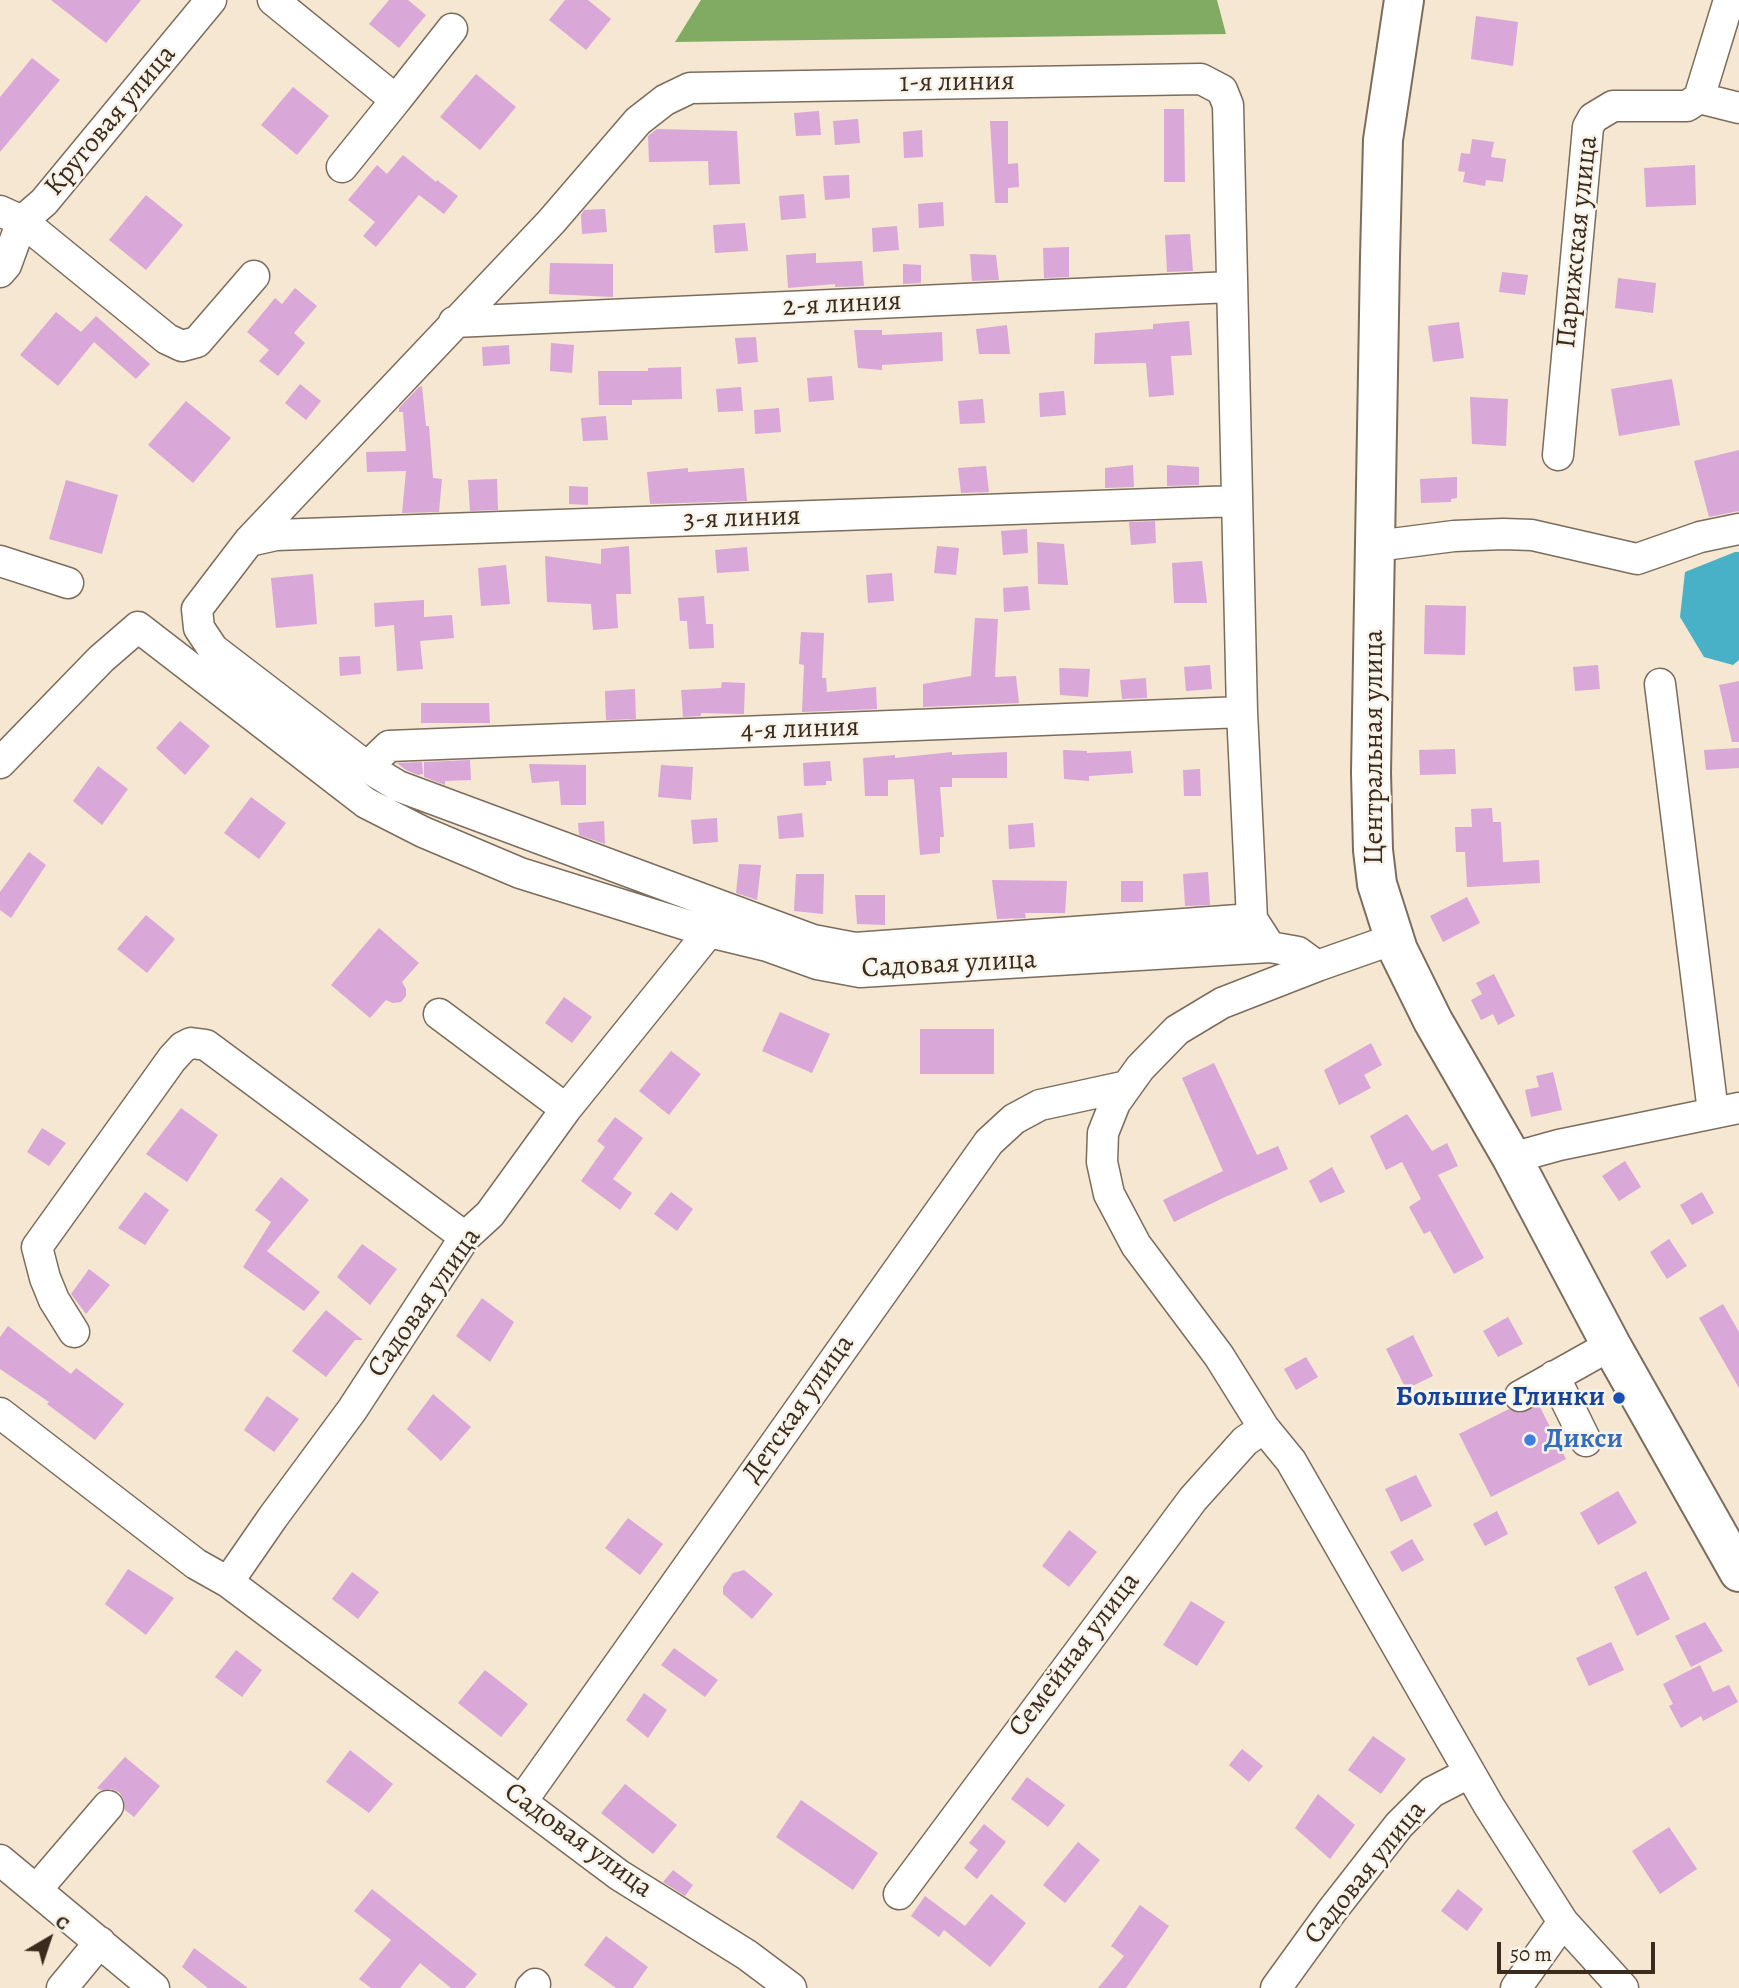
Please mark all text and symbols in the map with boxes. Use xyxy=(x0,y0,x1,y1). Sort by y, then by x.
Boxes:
street label: Круговая улица xyxy=(38,39,184,203)
street label: 1-я линия xyxy=(899,65,1015,101)
street label: Парижская улица xyxy=(1550,134,1606,350)
street label: 2-я линия xyxy=(782,285,902,325)
street label: 3-я линия xyxy=(683,500,801,538)
street label: Центральная улица xyxy=(1358,630,1392,864)
street label: 4-я линия xyxy=(740,711,860,749)
street label: Садовая улица xyxy=(861,944,1037,986)
street label: Садовая улица xyxy=(361,1222,489,1384)
street label: Детская улица xyxy=(736,1329,862,1489)
place label: Большие Глинки xyxy=(1395,1381,1605,1415)
marker: Большие Глинки xyxy=(1611,1390,1627,1406)
place label: Дикси xyxy=(1544,1423,1623,1457)
marker: Дикси xyxy=(1522,1432,1538,1448)
street label: Семейная улица xyxy=(1002,1566,1148,1744)
street label: Садовая улица xyxy=(497,1776,659,1906)
street label: Садовая улица xyxy=(1298,1794,1434,1952)
north arrow xyxy=(14,1904,84,1974)
text: С xyxy=(49,1909,75,1936)
scale bar xyxy=(1501,1928,1658,1972)
text: 50 m xyxy=(1510,1940,1552,1968)

